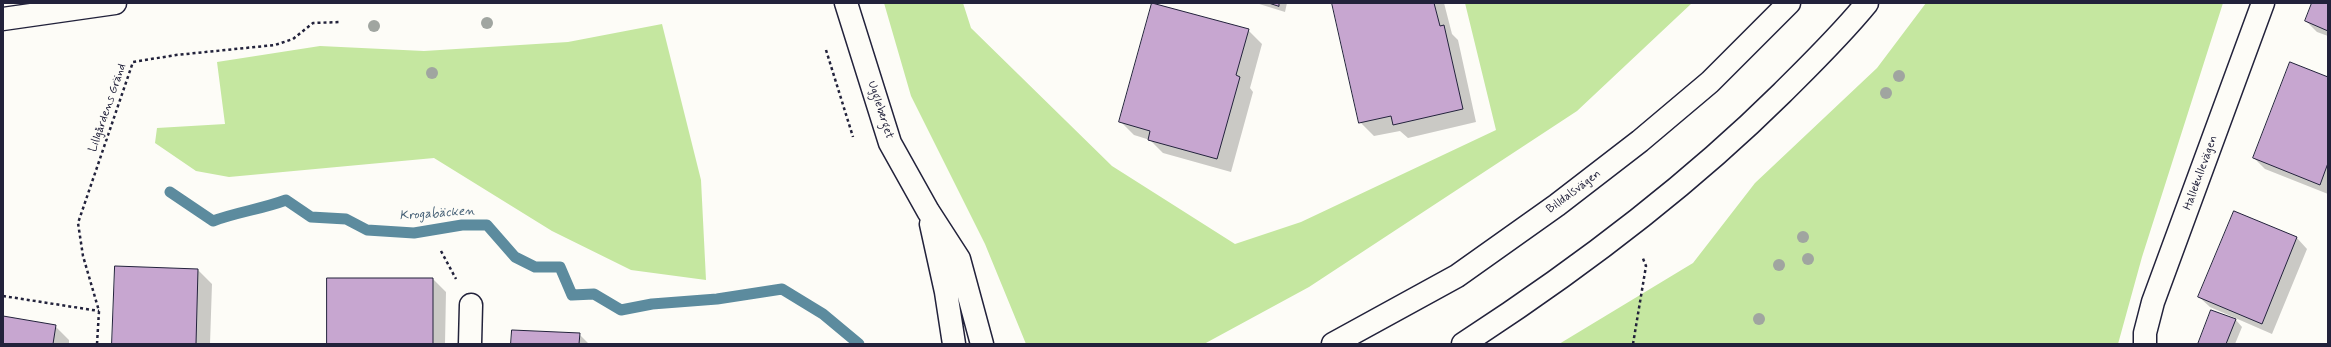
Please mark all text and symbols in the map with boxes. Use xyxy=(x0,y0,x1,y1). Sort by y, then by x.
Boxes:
street label: Lillgårdens Gränd xyxy=(86,62,130,154)
street label: Uggleberget xyxy=(864,79,896,141)
street label: Hallekullevägen xyxy=(2181,134,2221,212)
street label: Billdalsvägen xyxy=(1544,167,1604,217)
water label: Krogabäcken xyxy=(399,204,475,224)

